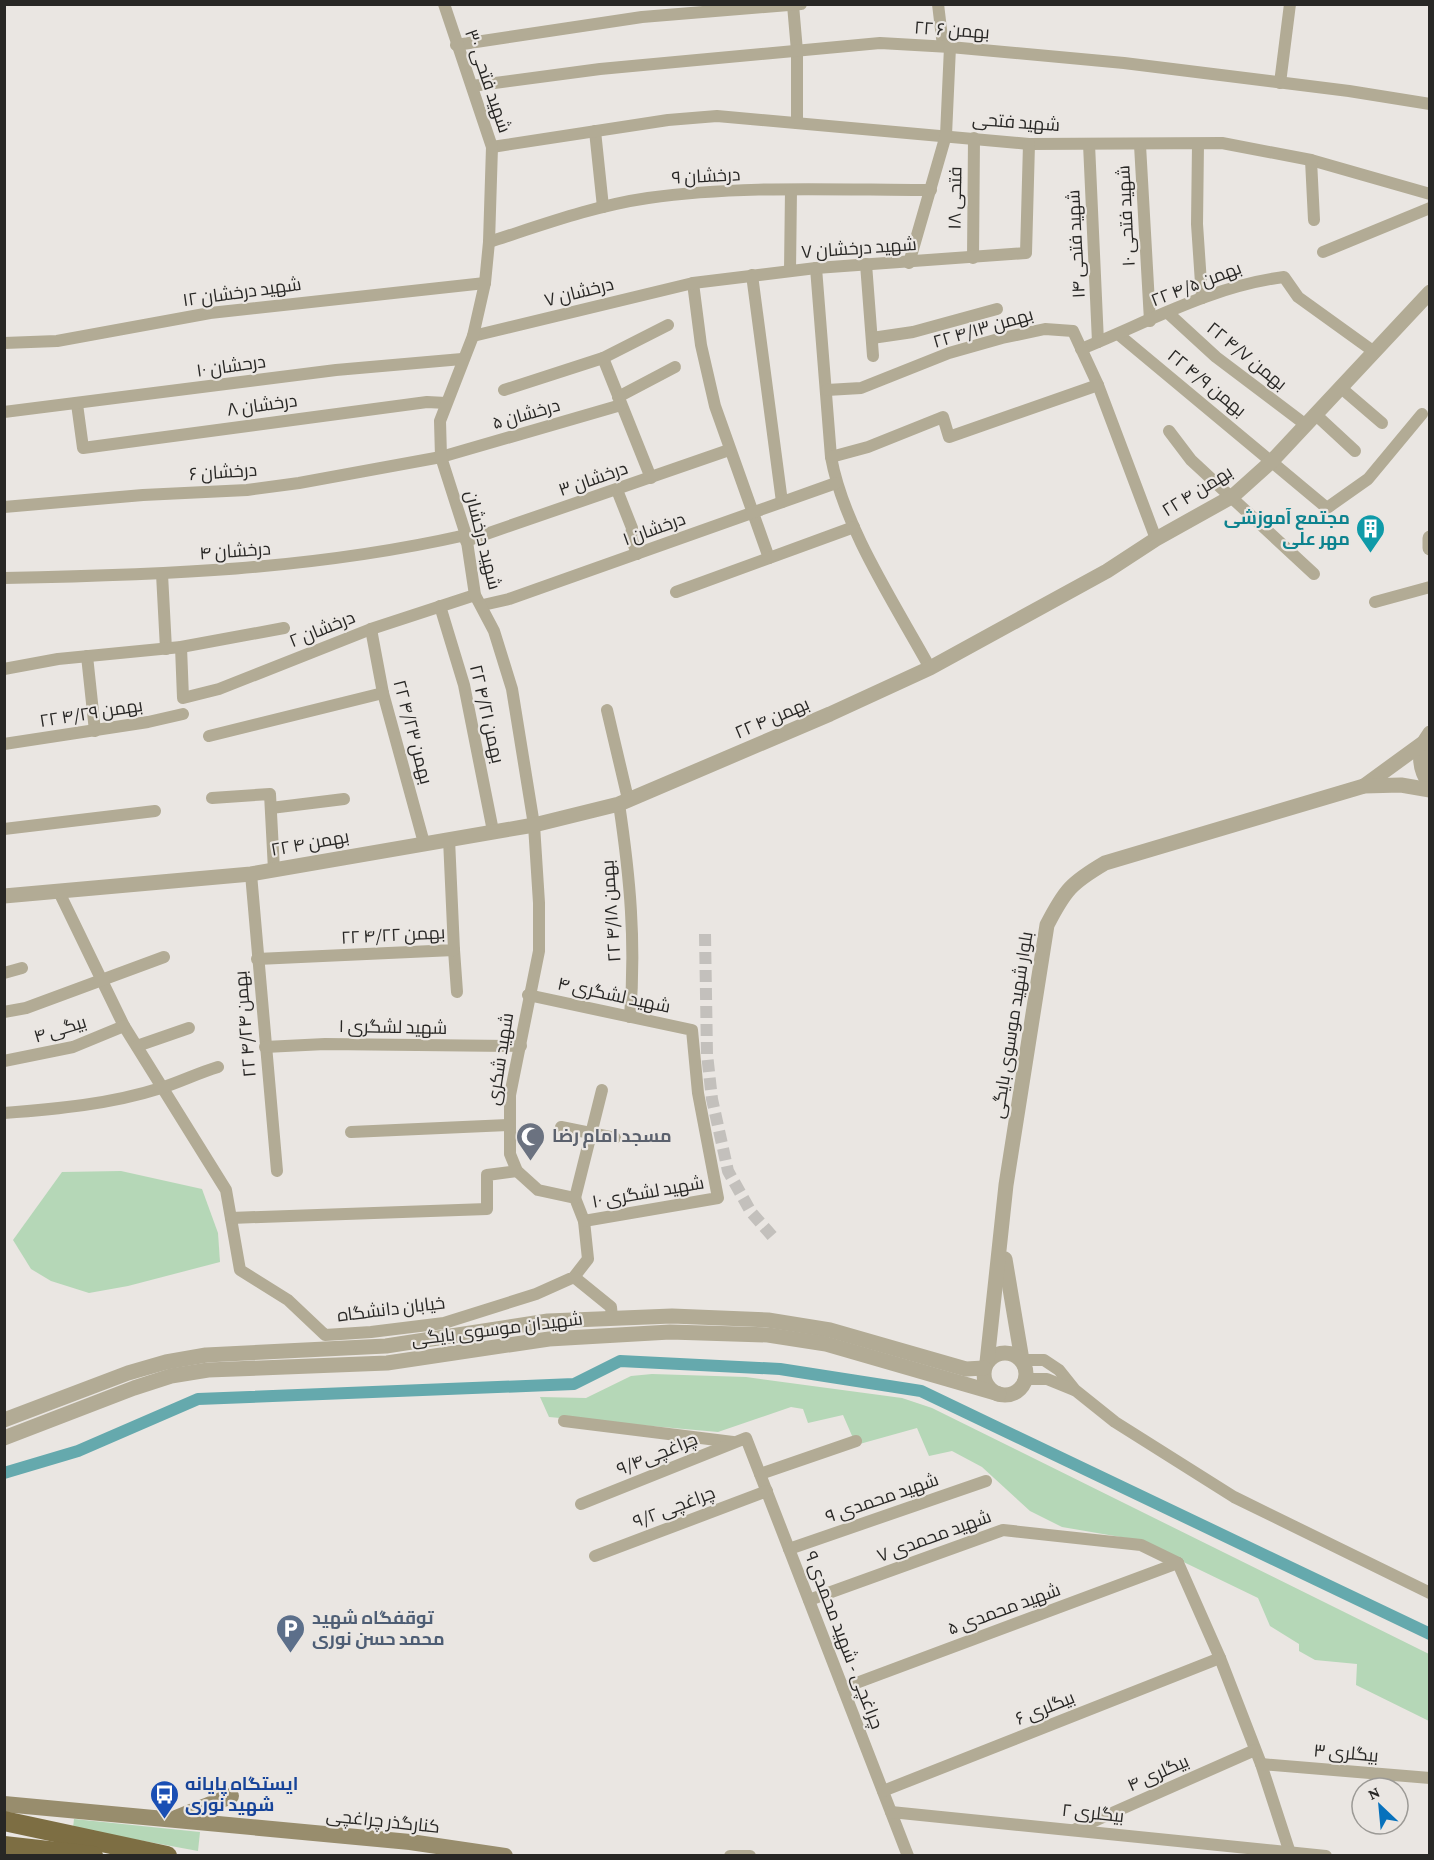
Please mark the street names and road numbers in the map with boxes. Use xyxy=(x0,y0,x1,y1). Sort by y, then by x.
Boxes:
street label: ۲۲ بهمن ۶ xyxy=(913,17,990,44)
street label: شهید فتحی ۳۰ xyxy=(460,27,515,136)
street label: شهید فتحی xyxy=(971,109,1061,136)
street label: درخشان ۹ xyxy=(671,164,741,189)
street label: شهید فتحی ۱۰ xyxy=(1113,165,1140,267)
street label: فتحی ۱۸ xyxy=(944,166,967,230)
street label: شهید فتحی ۱۴ xyxy=(1063,189,1090,299)
street label: شهید درخشان ۷ xyxy=(801,234,918,263)
street label: ۲۲ بهمن ۴/۵ xyxy=(1148,258,1244,311)
street label: شهید درخشان ۱۲ xyxy=(181,274,303,311)
street label: درخشان ۷ xyxy=(542,274,616,311)
street label: ۲۲ بهمن ۴/۱۳ xyxy=(931,304,1036,353)
street label: ۲۲ بهمن ۴/۷ xyxy=(1202,318,1291,395)
street label: ۲۲ بهمن ۴/۹ xyxy=(1163,345,1250,421)
street label: درحشان ۱۰ xyxy=(195,351,267,382)
street label: درخشان ۸ xyxy=(226,390,299,421)
street label: درخشان ۵ xyxy=(490,395,562,434)
street label: درخشان ۳ xyxy=(556,458,631,501)
street label: درخشان ۶ xyxy=(188,460,258,485)
street label: ۲۲ بهمن ۴ xyxy=(1158,462,1236,521)
street label: شهید درخشان xyxy=(460,488,505,592)
street label: درخشان ۱ xyxy=(620,508,688,550)
street label: درخشان ۴ xyxy=(199,539,271,564)
street label: درخشان ۲ xyxy=(286,607,358,652)
street label: ۲۲ بهمن ۴/۲۱ xyxy=(465,663,508,765)
street label: ۲۲ بهمن ۴/۲۳ xyxy=(389,678,437,787)
street label: ۲۲ بهمن ۴ xyxy=(732,693,813,744)
street label: ۲۲ بهمن ۴/۲۹ xyxy=(38,695,144,732)
street label: ۲۲ بهمن ۴ xyxy=(269,826,351,861)
street label: ۲۲ بهمن ۴/۱۸ xyxy=(597,859,626,963)
street label: ۲۲ بهمن ۴/۲۲ xyxy=(340,922,446,949)
street label: بلوار شهید موسوی بایگی xyxy=(987,930,1038,1120)
street label: ۲۲ بهمن ۴/۲۴ xyxy=(230,970,261,1078)
street label: شهید لشگری ۴ xyxy=(555,973,672,1018)
street label: شهید شکری xyxy=(483,1011,518,1107)
street label: بیگی ۴ xyxy=(31,1012,89,1047)
street label: شهید لشگری ۱ xyxy=(338,1016,448,1039)
street label: شهید لشگری ۱۰ xyxy=(591,1172,706,1213)
street label: خیابان دانشگاه xyxy=(336,1292,446,1327)
street label: شهیدان موسوی بایگی xyxy=(410,1309,584,1350)
street label: ۹/۴چراغچی xyxy=(614,1429,701,1481)
street label: شهید محمدی ۹ xyxy=(823,1469,941,1528)
street label: ۹/۲ چراغچی xyxy=(630,1482,719,1534)
street label: شهید محمدی ۷ xyxy=(874,1506,994,1567)
street label: ۹ چراغچی - شهید محمدی xyxy=(799,1548,887,1733)
street label: شهید محمدی ۵ xyxy=(945,1579,1063,1640)
street label: بیگلری ۶ xyxy=(1013,1687,1078,1730)
street label: بیگلری ۳ xyxy=(1312,1740,1379,1767)
street label: بیگلری ۴ xyxy=(1124,1751,1192,1796)
street label: بیگلری ۲ xyxy=(1061,1800,1125,1827)
street label: کنارگذر چراغچی xyxy=(325,1805,441,1839)

